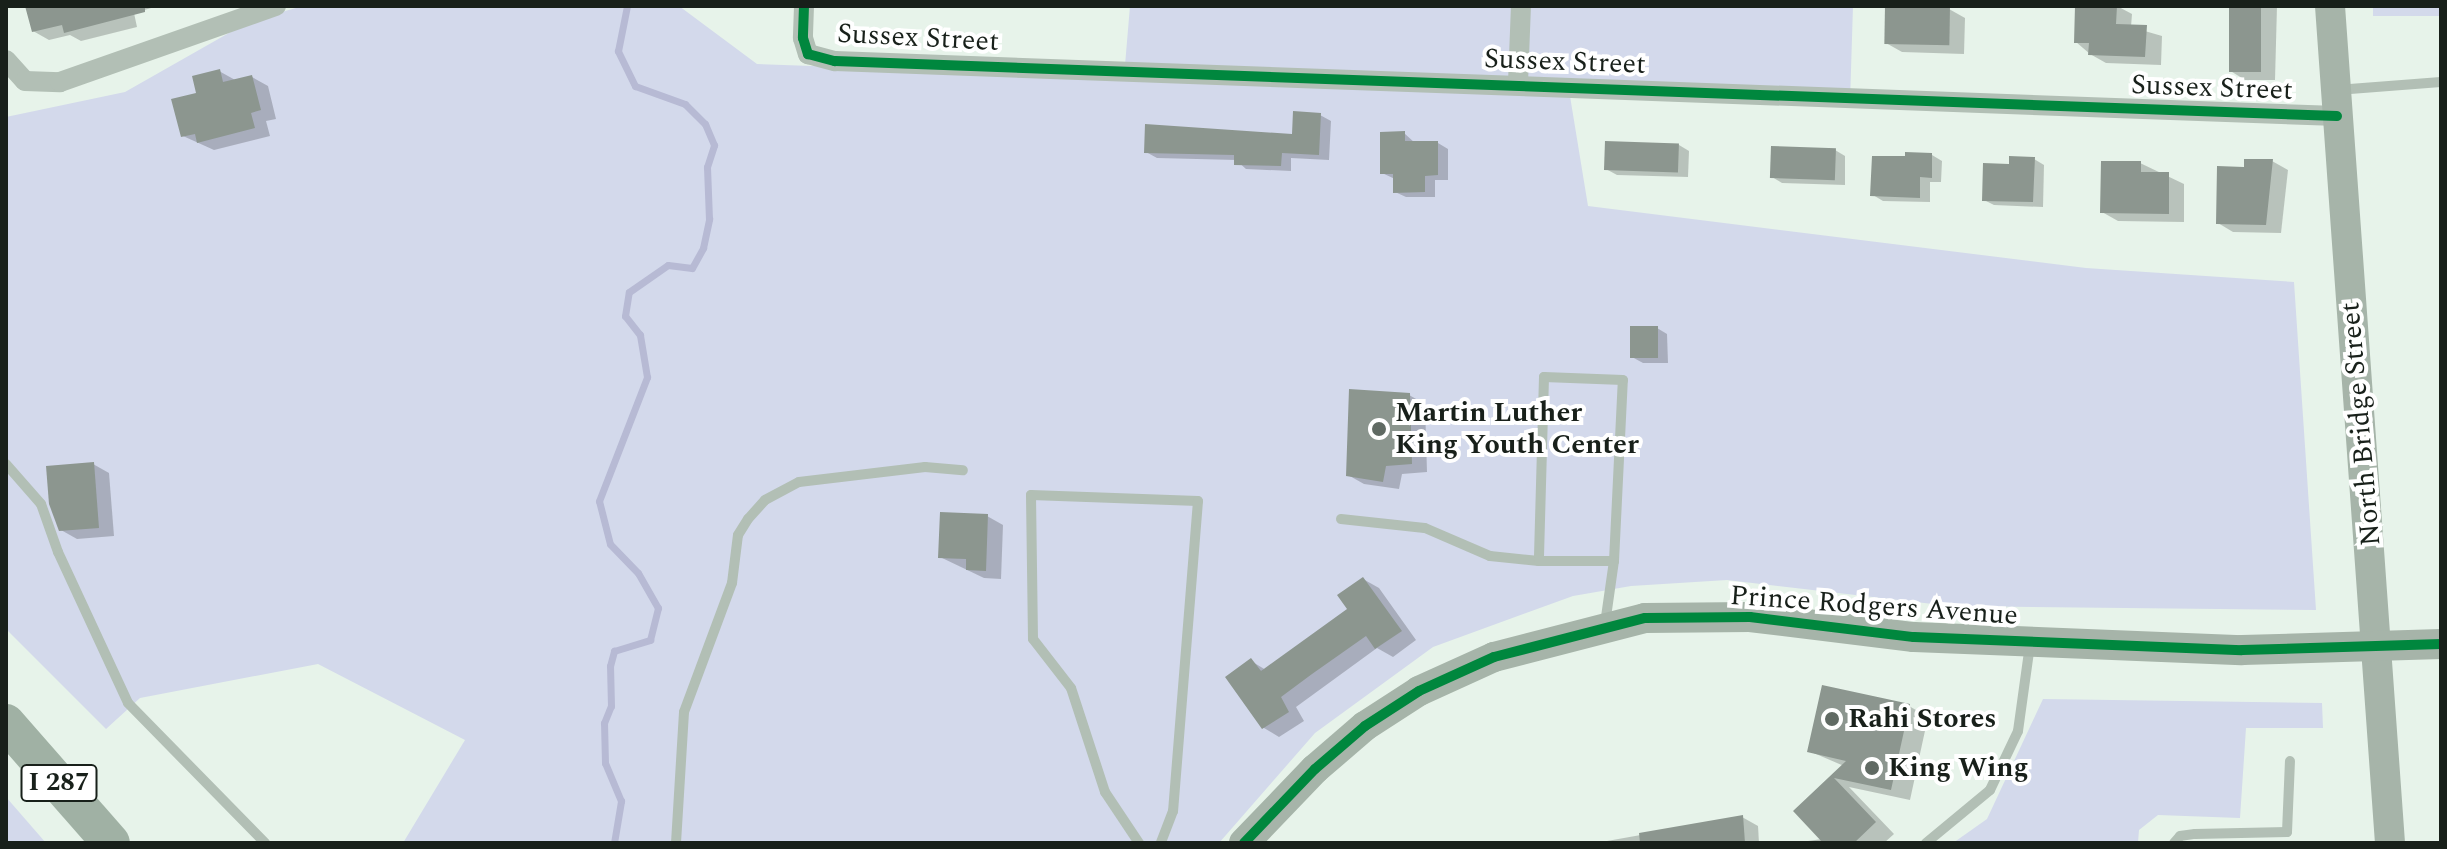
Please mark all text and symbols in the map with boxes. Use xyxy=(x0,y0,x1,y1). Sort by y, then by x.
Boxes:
street label: Sussex Street xyxy=(836,17,1000,59)
street label: Sussex Street xyxy=(1483,42,1647,82)
street label: Sussex Street xyxy=(2130,68,2294,108)
street label: North Bridge Street xyxy=(2334,301,2388,547)
place label: Martin Luther King Youth Center xyxy=(1395,396,1639,462)
marker: Martin Luther King Youth Center xyxy=(1370,420,1388,438)
street label: Prince Rodgers Avenue xyxy=(1729,579,2019,633)
place label: Rahi Stores xyxy=(1848,702,1997,736)
marker: Rahi Stores xyxy=(1823,710,1841,728)
place label: King Wing xyxy=(1888,751,2029,785)
marker: King Wing xyxy=(1863,759,1881,777)
road number: I 287 xyxy=(19,761,99,805)

